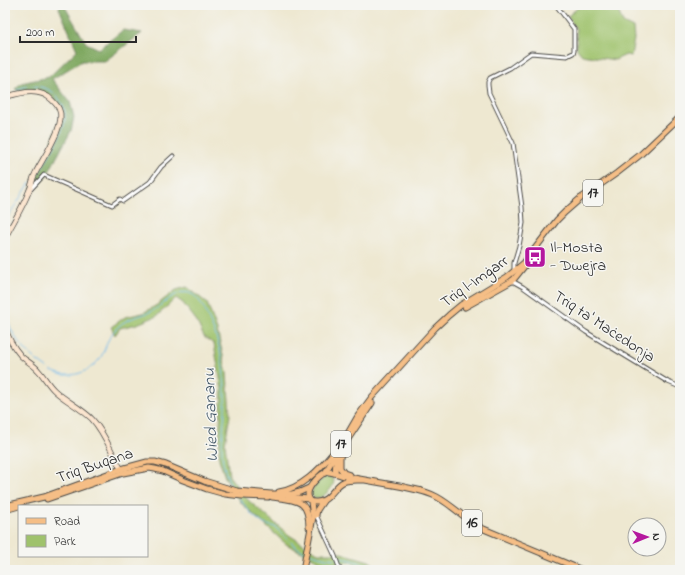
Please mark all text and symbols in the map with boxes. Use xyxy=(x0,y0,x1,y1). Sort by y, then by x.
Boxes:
scale bar xyxy=(20,18,136,44)
text: 200 m xyxy=(26,24,55,42)
road number: 17 xyxy=(583,180,603,206)
place label: Il-Mosta - Dwejra xyxy=(550,236,606,278)
bus stop icon: Il-Mosta - Dwejra xyxy=(522,244,548,270)
street label: Triq l-Imġarr xyxy=(436,250,514,314)
street label: Triq ta' Maċedonja xyxy=(548,285,660,369)
water label: Wied Gananu xyxy=(197,367,225,462)
road number: 17 xyxy=(331,431,351,457)
street label: Triq Buqana xyxy=(54,442,136,490)
legend xyxy=(18,505,148,557)
road number: 16 xyxy=(462,510,482,536)
text: Road xyxy=(54,513,80,531)
north arrow xyxy=(627,517,667,557)
text: Park xyxy=(54,533,76,551)
text: N xyxy=(648,533,664,541)

